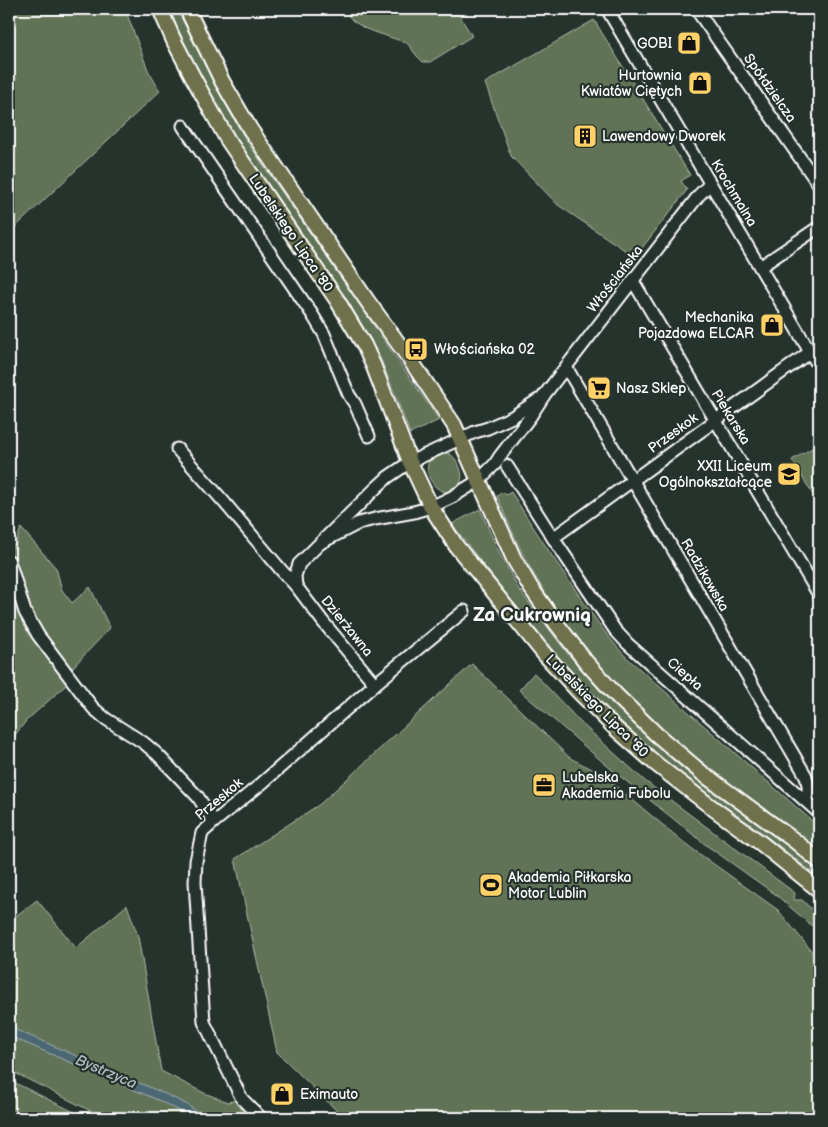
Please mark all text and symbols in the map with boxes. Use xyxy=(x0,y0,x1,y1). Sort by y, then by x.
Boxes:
shop icon: GOBI xyxy=(676,30,702,56)
place label: GOBI xyxy=(637,35,672,52)
street label: Spółdzielcza xyxy=(740,50,800,126)
place label: Hurtownia Kwiatów Ciętych xyxy=(581,67,682,100)
shop icon: Hurtownia Kwiatów Ciętych xyxy=(687,70,713,96)
building icon: Lawendowy Dworek xyxy=(572,123,598,149)
place label: Lawendowy Dworek xyxy=(602,128,725,145)
street label: Krochmalna xyxy=(707,156,761,230)
street label: Lubelskiego Lipca '80 xyxy=(245,171,337,295)
street label: Włościańska xyxy=(584,242,647,316)
place label: Mechanika Pojazdowa ELCAR xyxy=(638,309,754,342)
shop icon: Mechanika Pojazdowa ELCAR xyxy=(759,312,785,338)
bus stop icon: Włościańska 02 xyxy=(403,336,429,362)
place label: Włościańska 02 xyxy=(434,341,536,358)
supermarket icon: Nasz Sklep xyxy=(586,375,612,401)
place label: Nasz Sklep xyxy=(616,380,686,397)
street label: Piekarska xyxy=(708,386,754,448)
street label: Przeskok xyxy=(645,409,701,457)
place label: XXII Liceum Ogólnokształcące xyxy=(659,458,772,491)
school or university icon: XXII Liceum Ogólnokształcące xyxy=(776,461,802,487)
street label: Radzikowska xyxy=(677,536,733,614)
street label: Dzierżawna xyxy=(317,592,377,660)
district label: Za Cukrownią xyxy=(473,604,591,627)
street label: Lubelskiego Lipca '80 xyxy=(542,651,652,761)
street label: Ciepła xyxy=(664,654,706,694)
place label: Lubelska Akademia Fubolu xyxy=(562,769,671,802)
office icon: Lubelska Akademia Fubolu xyxy=(531,772,557,798)
street label: Przeskok xyxy=(192,774,246,824)
place label: Akademia Piłkarska Motor Lublin xyxy=(508,869,632,902)
sports icon: Akademia Piłkarska Motor Lublin xyxy=(478,872,504,898)
water label: Bystrzyca xyxy=(73,1051,139,1093)
shop icon: Eximauto xyxy=(269,1081,295,1107)
place label: Eximauto xyxy=(300,1086,358,1103)

